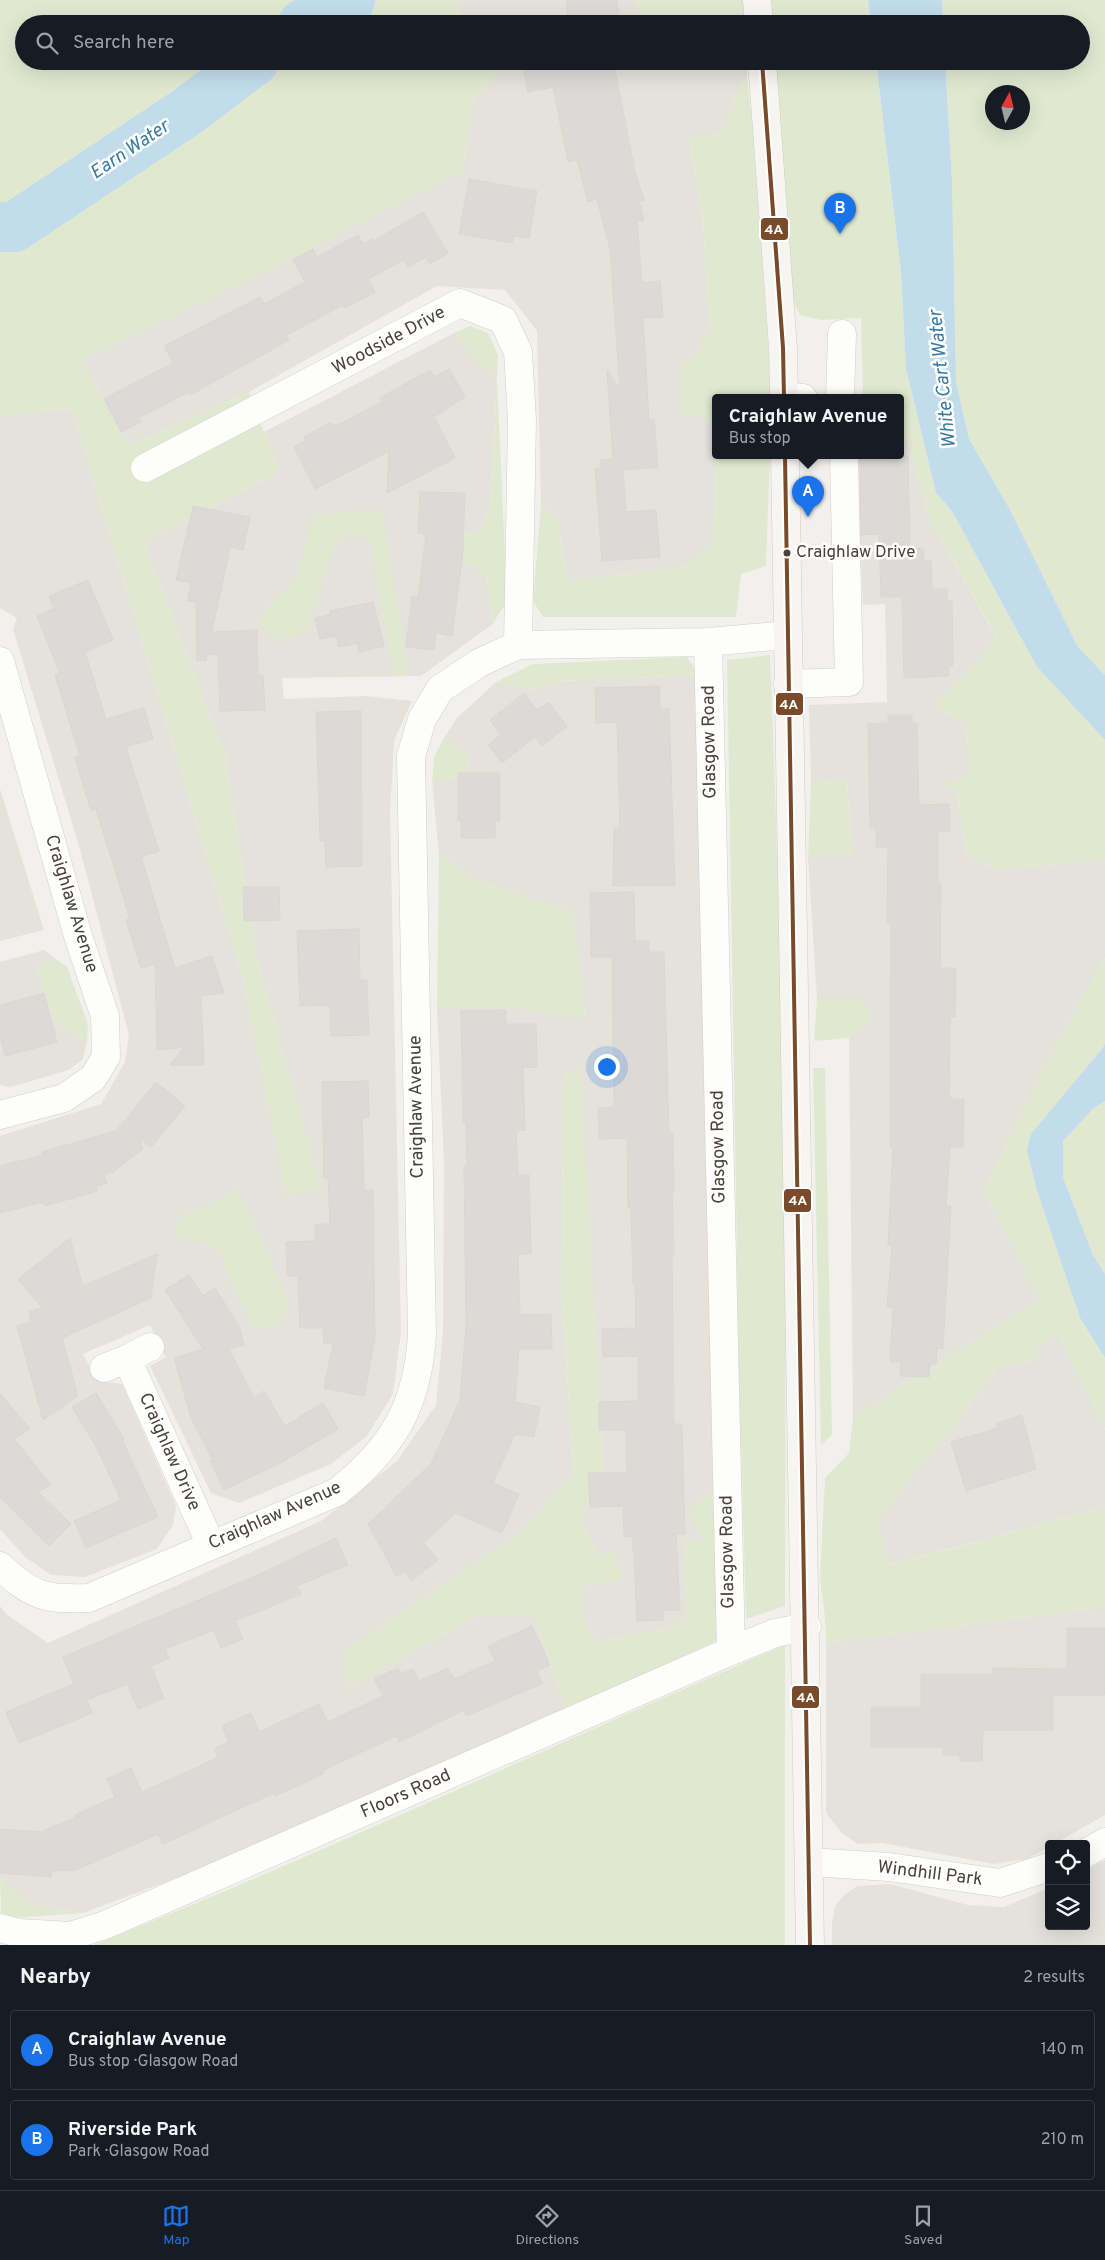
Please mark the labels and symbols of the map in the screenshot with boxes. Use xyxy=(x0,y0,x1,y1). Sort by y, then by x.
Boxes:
north arrow xyxy=(985,85,1030,130)
water label: Earn Water xyxy=(86,114,176,185)
pin: B xyxy=(824,193,856,234)
line badge: 4A xyxy=(760,217,789,241)
text: 4A xyxy=(765,222,783,239)
street label: Woodside Drive xyxy=(328,301,450,381)
water label: White Cart Water xyxy=(924,307,962,449)
pin: A xyxy=(792,476,824,517)
place label: Craighlaw Drive xyxy=(796,542,915,564)
marker: Craighlaw Drive xyxy=(782,548,792,558)
street label: Glasgow Road xyxy=(698,685,722,799)
line badge: 4A xyxy=(775,692,804,716)
text: 4A xyxy=(780,697,798,714)
street label: Craighlaw Avenue xyxy=(39,832,103,976)
street label: Craighlaw Avenue xyxy=(404,1035,430,1179)
your location xyxy=(594,1054,620,1080)
street label: Glasgow Road xyxy=(707,1090,731,1204)
line badge: 4A xyxy=(783,1188,812,1213)
text: 4A xyxy=(789,1193,807,1210)
street label: Craighlaw Drive xyxy=(133,1390,205,1514)
street label: Craighlaw Avenue xyxy=(205,1476,345,1556)
street label: Glasgow Road xyxy=(716,1495,740,1609)
line badge: 4A xyxy=(791,1685,820,1709)
text: 4A xyxy=(797,1690,815,1707)
street label: Floors Road xyxy=(357,1764,455,1824)
street label: Windhill Park xyxy=(876,1856,984,1892)

